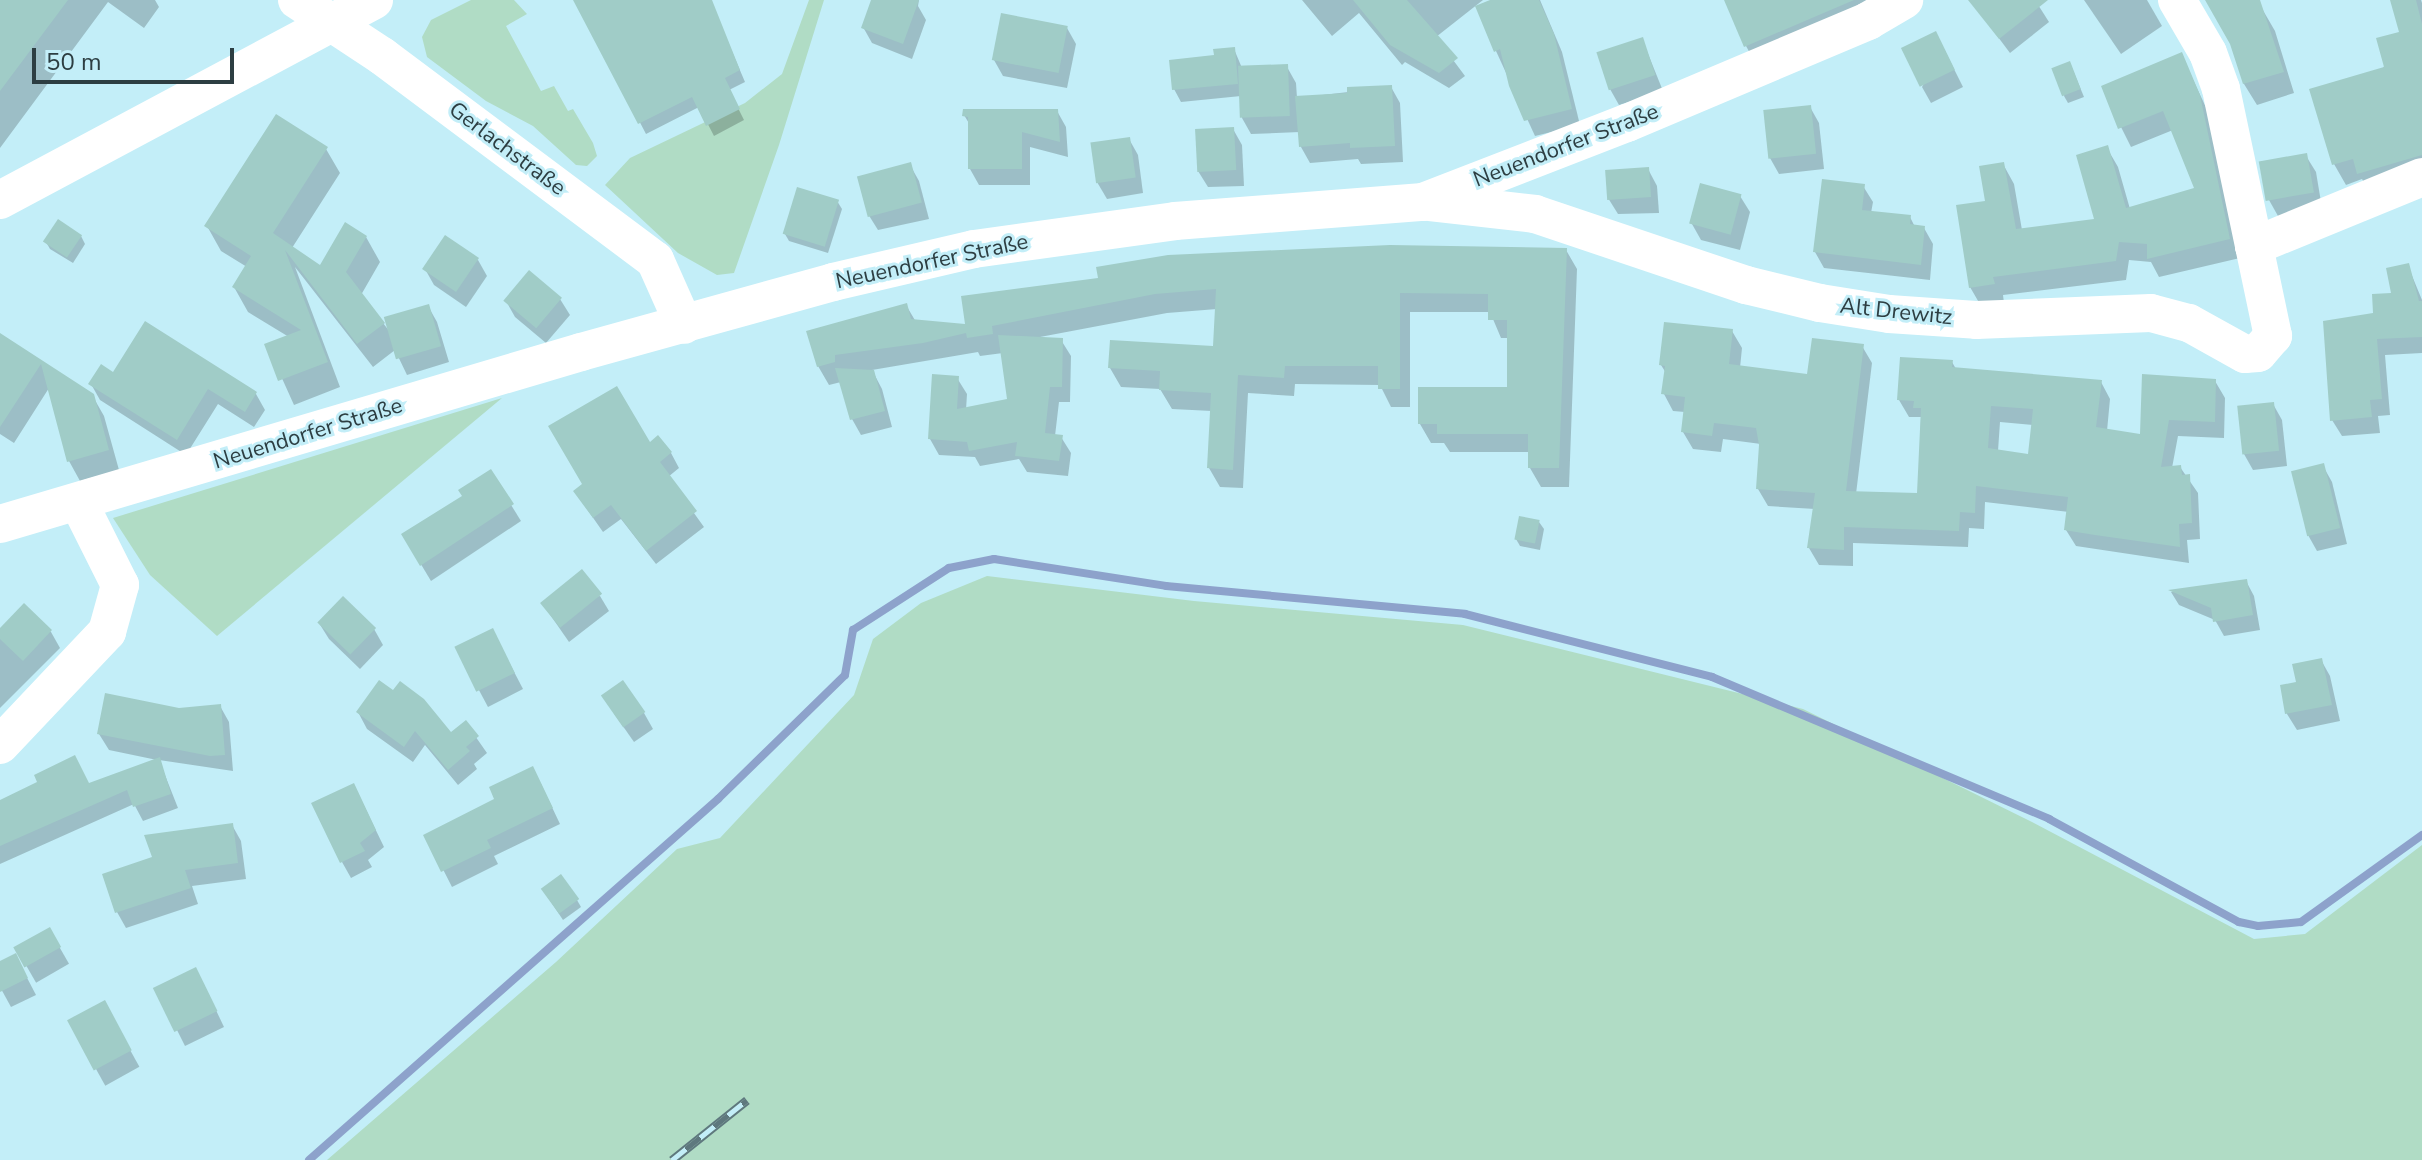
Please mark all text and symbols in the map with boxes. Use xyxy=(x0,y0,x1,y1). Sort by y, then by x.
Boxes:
scale bar xyxy=(36,32,238,82)
text: 50 m xyxy=(46,46,102,78)
street label: Gerlachstraße xyxy=(443,97,571,201)
street label: Neuendorfer Straße xyxy=(1470,99,1662,193)
street label: Neuendorfer Straße xyxy=(833,229,1031,295)
street label: Alt Drewitz xyxy=(1839,293,1953,331)
street label: Neuendorfer Straße xyxy=(210,393,406,475)

